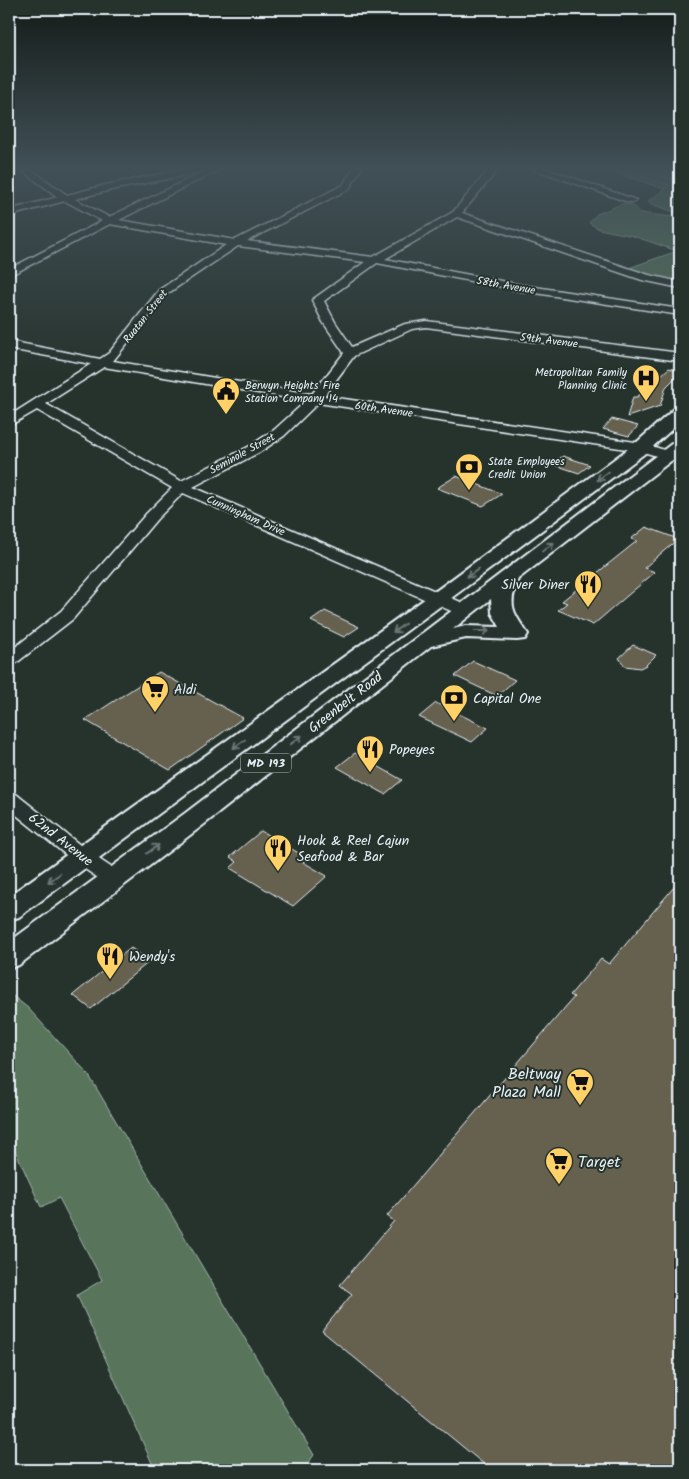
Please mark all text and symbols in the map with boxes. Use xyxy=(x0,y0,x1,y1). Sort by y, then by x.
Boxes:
street label: 58th Avenue xyxy=(475,272,537,300)
street label: Ruatan Street xyxy=(119,285,173,348)
street label: 59th Avenue xyxy=(519,329,579,353)
hospital icon: Metropolitan Family Planning Clinic xyxy=(631,363,661,402)
place label: Metropolitan Family Planning Clinic xyxy=(535,364,628,395)
public building icon: Berwyn Heights Fire Station Company 14 xyxy=(211,376,241,415)
place label: Berwyn Heights Fire Station Company 14 xyxy=(245,377,340,408)
street label: 60th Avenue xyxy=(354,397,414,423)
street label: Seminole Street xyxy=(206,428,279,479)
bank icon: State Employees Credit Union xyxy=(454,452,484,491)
place label: State Employees Credit Union xyxy=(488,453,565,484)
one-way arrow xyxy=(596,471,610,481)
street label: Cunningham Drive xyxy=(203,491,288,541)
one-way arrow xyxy=(541,542,555,552)
one-way arrow xyxy=(466,568,480,578)
restaurant icon: Silver Diner xyxy=(573,569,603,608)
place label: Silver Diner xyxy=(502,574,570,596)
one-way arrow xyxy=(392,623,406,633)
one-way arrow xyxy=(473,627,489,636)
street label: Greenbelt Road xyxy=(304,666,388,739)
supermarket icon: Aldi xyxy=(140,674,170,713)
place label: Aldi xyxy=(174,679,197,701)
bank icon: Capital One xyxy=(439,683,469,722)
place label: Capital One xyxy=(473,688,542,710)
one-way arrow xyxy=(289,734,302,745)
restaurant icon: Popeyes xyxy=(355,734,385,773)
one-way arrow xyxy=(232,739,246,749)
place label: Popeyes xyxy=(389,739,435,761)
road number: MD 193 xyxy=(241,754,291,772)
street label: 62nd Avenue xyxy=(23,807,98,873)
place label: Hook & Reel Cajun Seafood & Bar xyxy=(297,830,409,868)
restaurant icon: Hook & Reel Cajun Seafood & Bar xyxy=(263,833,293,872)
one-way arrow xyxy=(146,844,160,854)
one-way arrow xyxy=(48,873,62,883)
restaurant icon: Wendy's xyxy=(95,941,125,980)
place label: Wendy's xyxy=(129,946,175,968)
place label: Beltway Plaza Mall xyxy=(492,1062,561,1105)
supermarket icon: Beltway Plaza Mall xyxy=(565,1067,595,1106)
supermarket icon: Target xyxy=(544,1146,574,1185)
place label: Target xyxy=(578,1150,621,1175)

